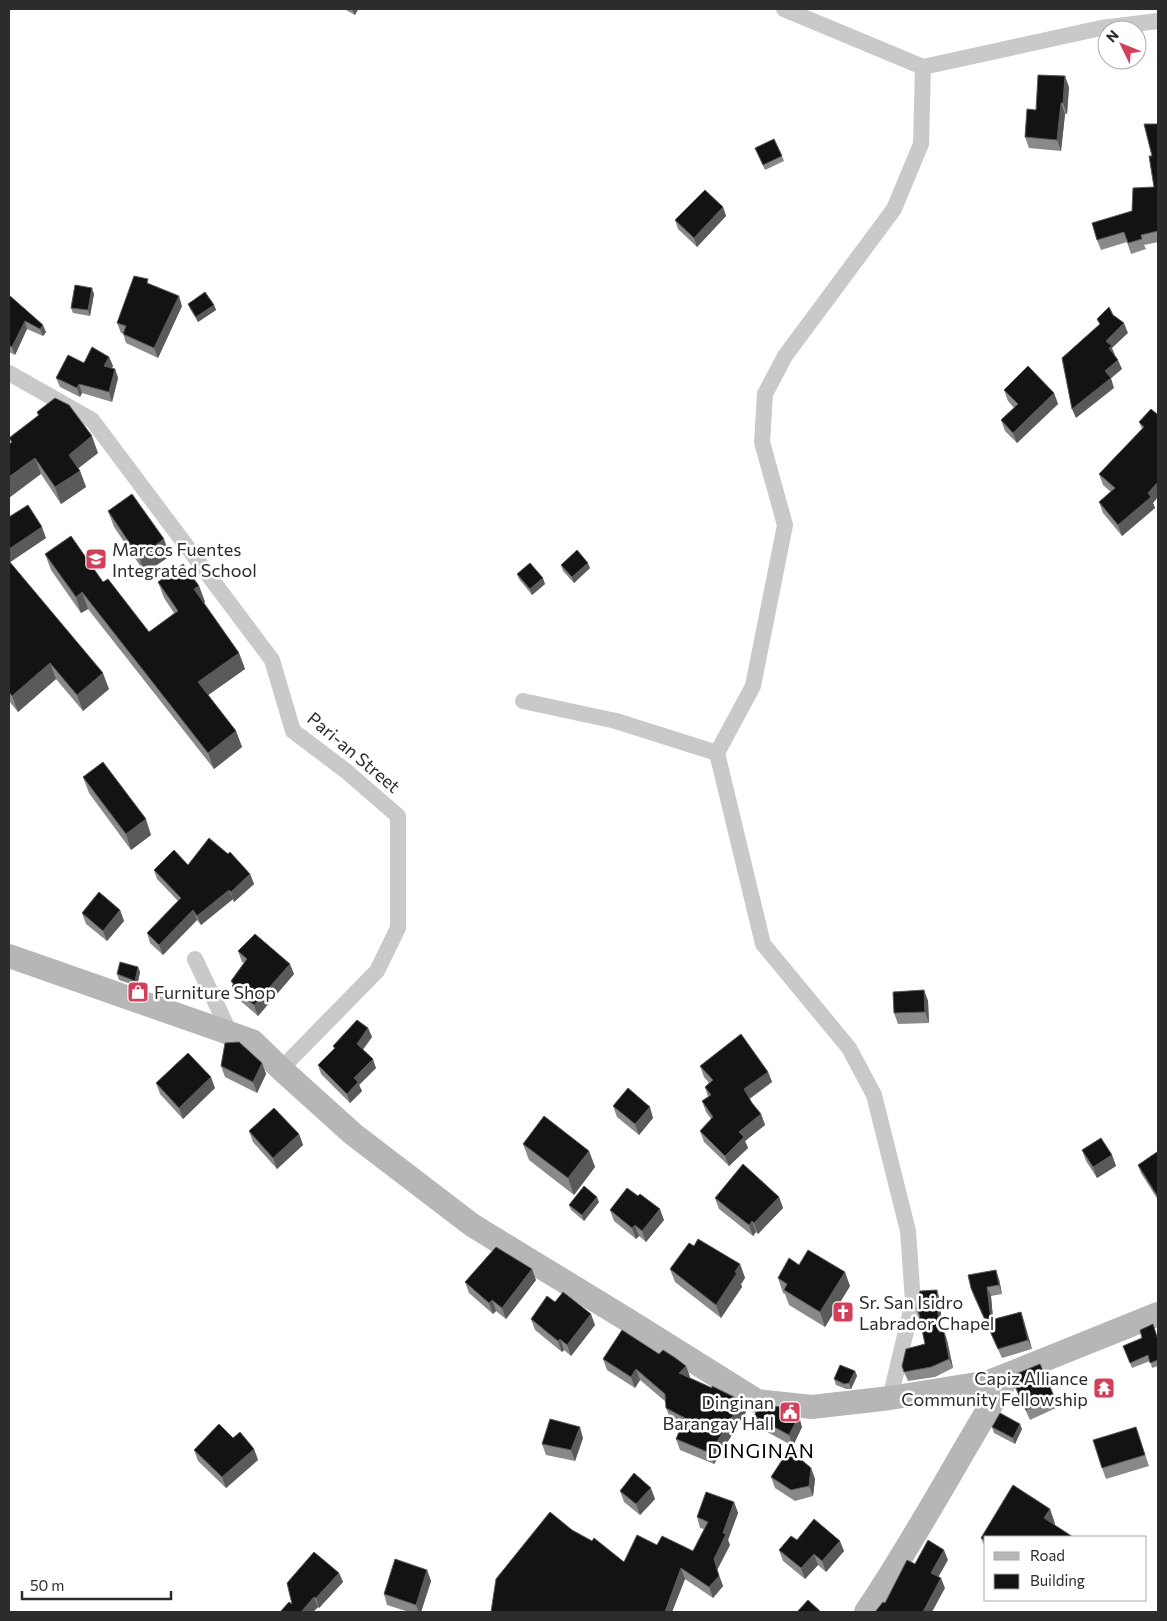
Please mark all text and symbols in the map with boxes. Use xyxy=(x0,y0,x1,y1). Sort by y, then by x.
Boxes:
north arrow xyxy=(1097,20,1147,70)
text: N xyxy=(1102,26,1122,45)
place label: Marcos Fuentes Integrated School xyxy=(112,538,257,581)
school or university icon: Marcos Fuentes Integrated School xyxy=(84,547,108,571)
street label: Pari-an Street xyxy=(303,707,405,797)
shop icon: Furniture Shop xyxy=(126,980,150,1004)
place label: Furniture Shop xyxy=(154,981,276,1003)
place label: Sr. San Isidro Labrador Chapel xyxy=(859,1291,994,1334)
church icon: Sr. San Isidro Labrador Chapel xyxy=(831,1300,855,1324)
place label: Capiz Alliance Community Fellowship xyxy=(901,1367,1088,1410)
temple icon: Capiz Alliance Community Fellowship xyxy=(1092,1376,1116,1400)
place label: Dinginan Barangay Hall xyxy=(663,1391,774,1434)
public building icon: Dinginan Barangay Hall xyxy=(778,1400,802,1424)
district label: DINGINAN xyxy=(707,1438,815,1462)
legend xyxy=(984,1536,1147,1601)
text: Road xyxy=(1030,1546,1065,1564)
scale bar xyxy=(22,1568,171,1600)
text: Building xyxy=(1030,1571,1085,1589)
text: 50 m xyxy=(30,1576,64,1594)

